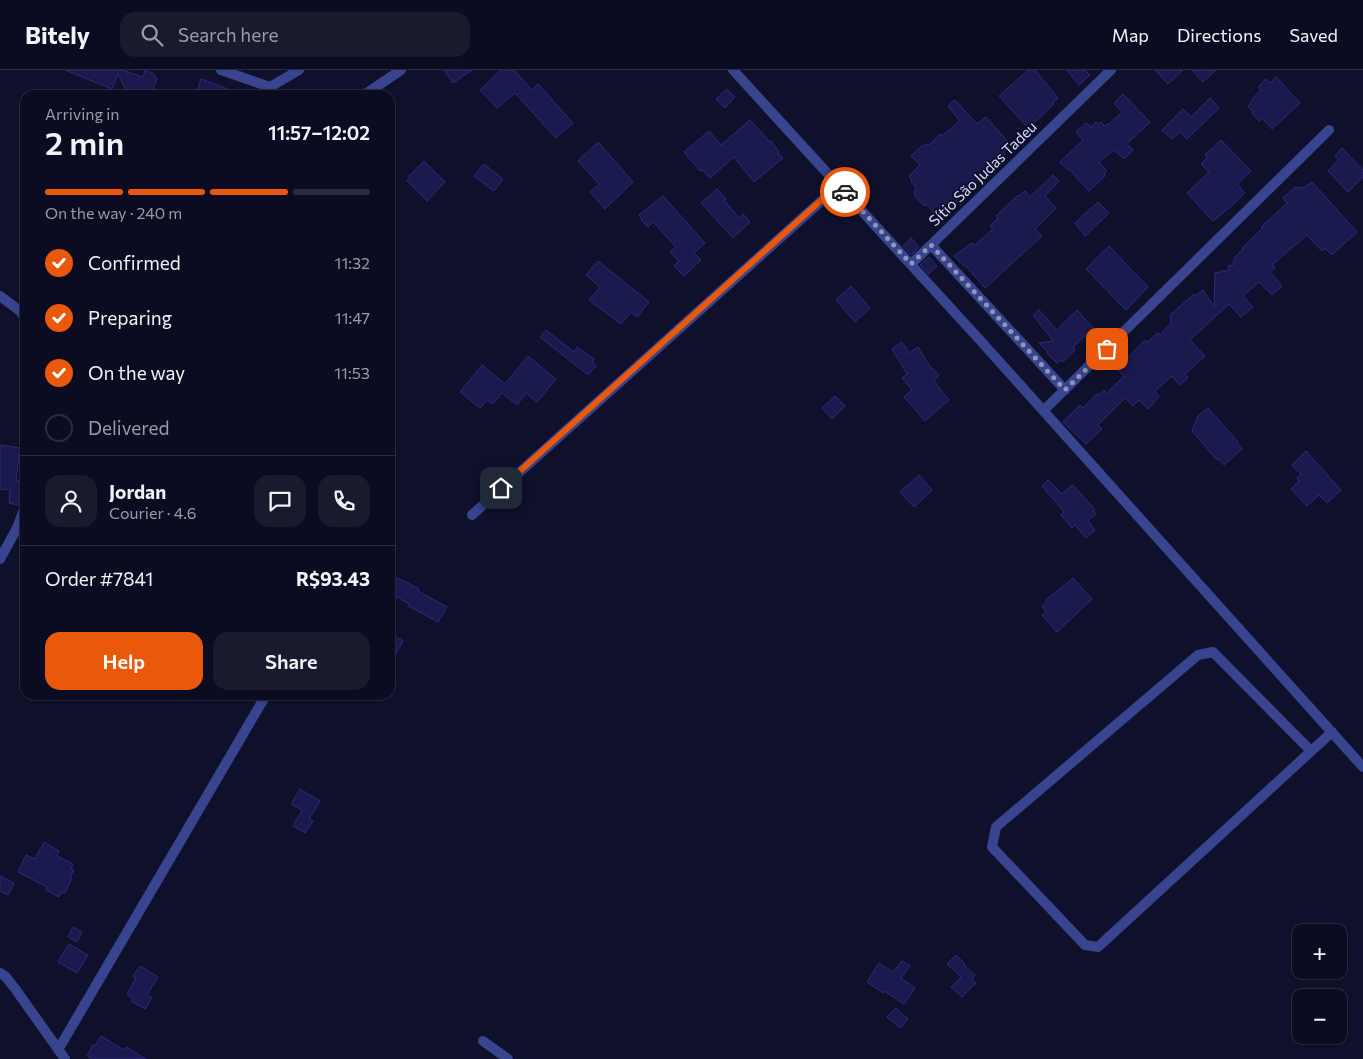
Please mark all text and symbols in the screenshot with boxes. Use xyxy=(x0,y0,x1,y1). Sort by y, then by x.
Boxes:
search box xyxy=(120,12,470,57)
text: Bitely xyxy=(25,20,90,49)
icon: search xyxy=(138,21,166,49)
text: Search here xyxy=(178,23,278,46)
text: Map xyxy=(1112,24,1149,46)
text: Directions xyxy=(1177,24,1261,46)
text: Saved xyxy=(1289,24,1338,46)
text: Arriving in xyxy=(45,104,119,123)
street label: Sítio São Judas Tadeu xyxy=(925,117,1040,229)
text: 11:57–12:02 xyxy=(268,121,370,144)
text: 2 min xyxy=(45,122,124,162)
courier xyxy=(820,167,870,217)
icon: car xyxy=(831,178,859,206)
text: On the way · 240 m xyxy=(45,203,182,222)
icon: check xyxy=(45,249,73,277)
text: Confirmed xyxy=(88,251,181,274)
text: 11:32 xyxy=(335,253,370,272)
icon: check xyxy=(45,304,73,332)
text: Preparing xyxy=(88,306,172,329)
text: 11:47 xyxy=(335,308,370,327)
pin xyxy=(1086,328,1128,370)
icon: bag xyxy=(1093,335,1121,363)
icon: check xyxy=(45,359,73,387)
text: On the way xyxy=(88,361,185,384)
text: 11:53 xyxy=(334,363,370,382)
text: Delivered xyxy=(88,416,169,439)
pin xyxy=(480,467,522,509)
icon: home xyxy=(487,474,515,502)
button: person xyxy=(45,475,97,527)
button: chat xyxy=(254,475,306,527)
button: phone xyxy=(318,475,370,527)
text: Jordan xyxy=(109,480,166,503)
text: Courier · 4.6 xyxy=(109,503,196,522)
text: Order #7841 xyxy=(45,567,153,590)
text: R$93.43 xyxy=(296,567,370,590)
button: Help xyxy=(45,632,203,690)
button: Share xyxy=(213,632,370,690)
map controls xyxy=(1292,924,1347,1044)
button: + xyxy=(1292,924,1347,979)
button: − xyxy=(1292,989,1347,1044)

